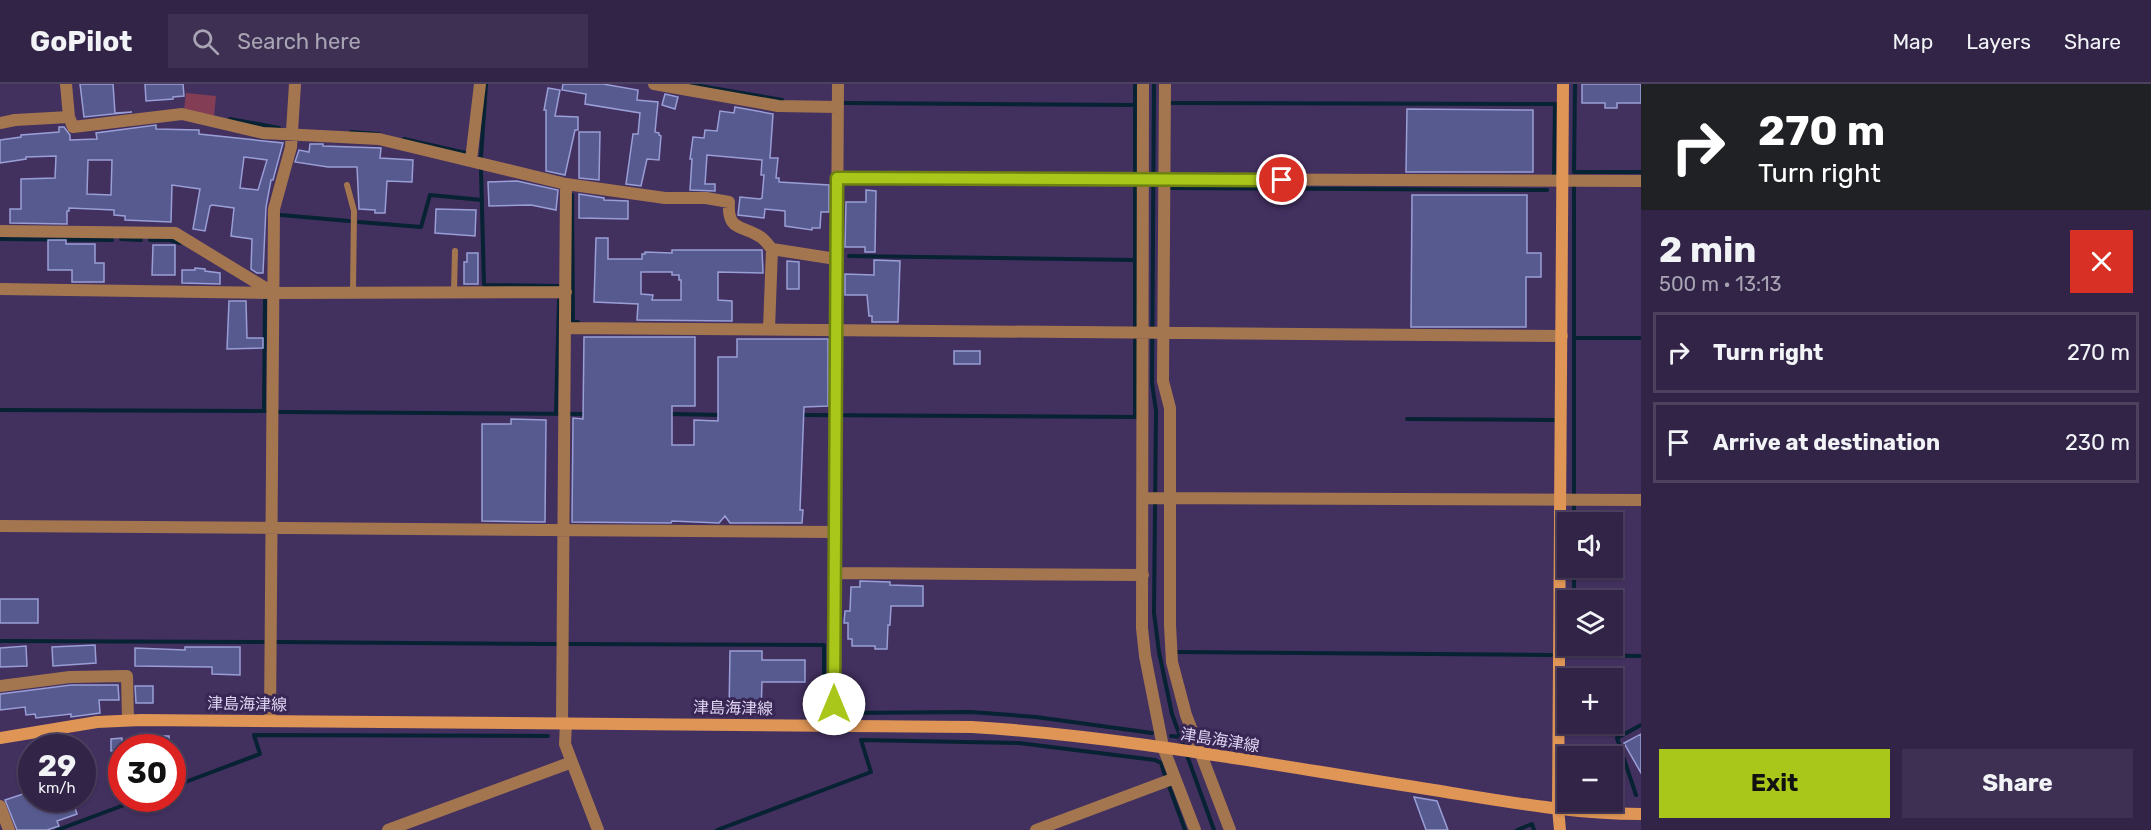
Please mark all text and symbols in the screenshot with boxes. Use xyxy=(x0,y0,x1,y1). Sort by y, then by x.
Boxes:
search box xyxy=(168,14,588,68)
text: GoPilot xyxy=(30,25,132,58)
icon: search xyxy=(189,25,222,58)
text: Search here xyxy=(237,28,361,55)
text: Map xyxy=(1892,29,1933,54)
text: Layers xyxy=(1966,29,2031,54)
text: Share xyxy=(2064,29,2121,54)
text: 270 m xyxy=(1758,106,1885,156)
icon: right xyxy=(1659,108,1737,186)
pin xyxy=(1256,154,1307,205)
text: Turn right xyxy=(1758,157,1881,189)
icon: arrive xyxy=(1265,163,1298,196)
text: 2 min xyxy=(1659,228,1757,271)
button: close xyxy=(2070,230,2133,293)
text: 500 m · 13:13 xyxy=(1659,272,1782,296)
icon: right xyxy=(1662,336,1695,369)
text: Turn right xyxy=(1713,339,1823,366)
text: 270 m xyxy=(2067,339,2130,366)
icon: arrive xyxy=(1662,426,1695,459)
text: Arrive at destination xyxy=(1713,429,1940,456)
text: 230 m xyxy=(2065,429,2130,456)
map controls xyxy=(1557,512,1623,812)
button: sound xyxy=(1557,512,1623,578)
button: layers xyxy=(1557,590,1623,656)
button: + xyxy=(1557,668,1623,734)
position arrow xyxy=(802,672,866,736)
street label: 津島海津線 xyxy=(207,694,287,714)
street label: 津島海津線 xyxy=(693,698,773,718)
street label: 津島海津線 xyxy=(1179,724,1261,756)
speed limit sign: 30 xyxy=(108,734,186,812)
button: − xyxy=(1557,746,1623,812)
text: 29 xyxy=(38,748,76,784)
button: Exit xyxy=(1659,749,1890,818)
button: Share xyxy=(1902,749,2133,818)
text: km/h xyxy=(38,779,76,797)

